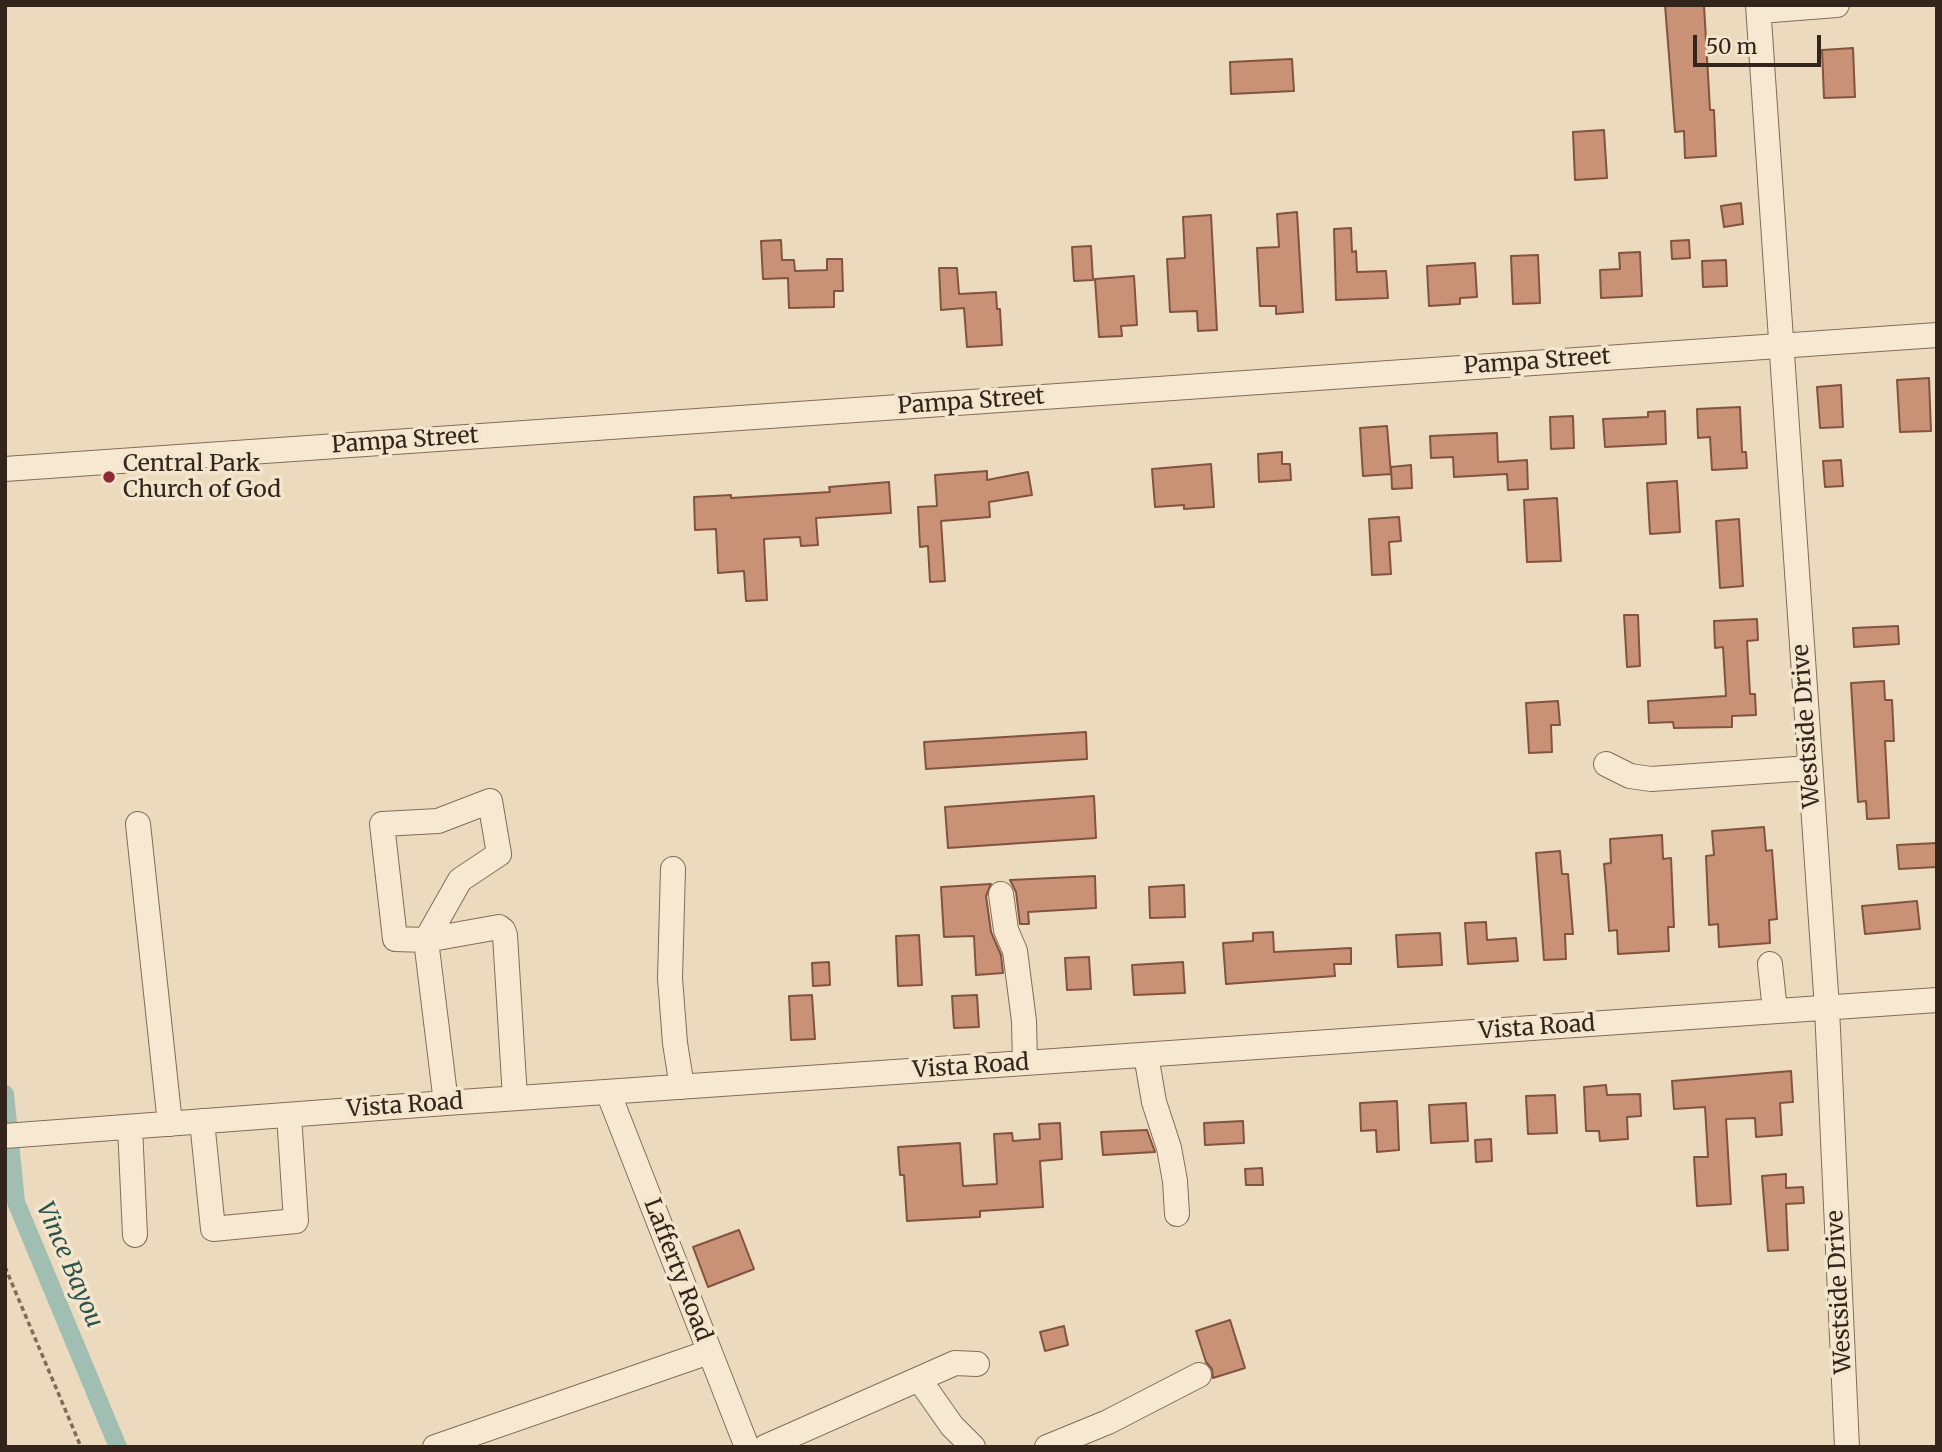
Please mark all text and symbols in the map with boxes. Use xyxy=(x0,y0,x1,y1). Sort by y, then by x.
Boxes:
scale bar xyxy=(1697,21,1825,65)
text: 50 m xyxy=(1706,33,1757,60)
street label: Pampa Street xyxy=(1463,343,1611,381)
street label: Pampa Street xyxy=(897,383,1045,421)
street label: Pampa Street xyxy=(331,422,479,460)
place label: Central Park Church of God xyxy=(123,450,281,504)
marker: Central Park Church of God xyxy=(101,469,117,485)
street label: Westside Drive xyxy=(1788,643,1826,809)
street label: Vista Road xyxy=(1478,1010,1596,1046)
street label: Vista Road xyxy=(912,1049,1030,1085)
street label: Vista Road xyxy=(346,1088,464,1124)
street label: Lafferty Road xyxy=(637,1195,717,1345)
water label: Vince Bayou xyxy=(30,1198,108,1332)
street label: Westside Drive xyxy=(1822,1209,1858,1375)

